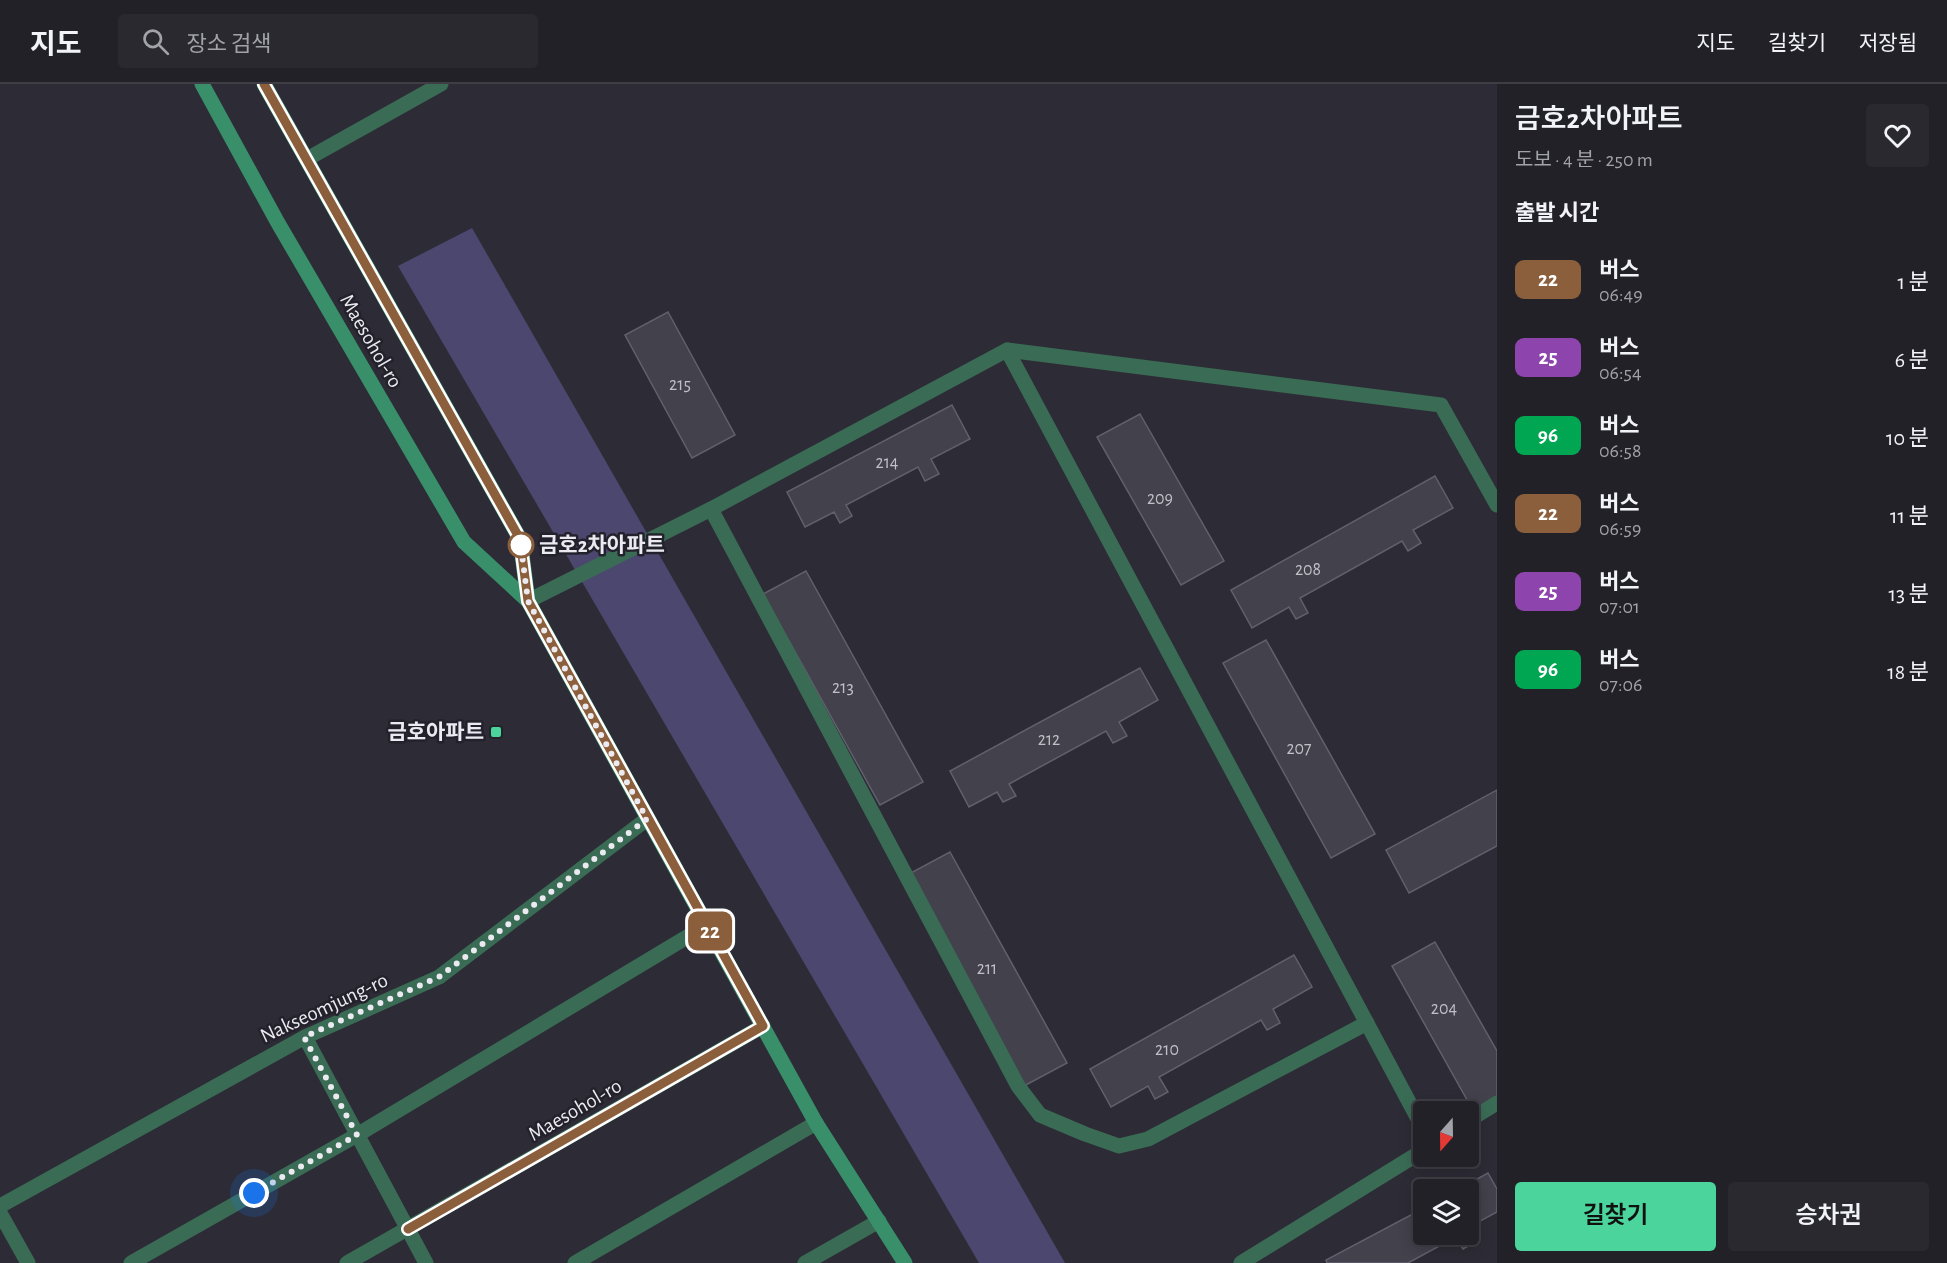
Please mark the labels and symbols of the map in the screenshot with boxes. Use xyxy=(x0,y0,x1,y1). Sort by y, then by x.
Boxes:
street label: Maesohol-ro xyxy=(336,291,406,391)
house number: 215 xyxy=(669,376,691,394)
house number: 214 xyxy=(875,454,899,472)
house number: 209 xyxy=(1147,490,1173,508)
marker: 금호2차아파트 xyxy=(508,532,534,558)
place label: 금호2차아파트 xyxy=(539,534,665,556)
house number: 208 xyxy=(1295,561,1321,579)
house number: 213 xyxy=(832,679,854,697)
place label: 금호아파트 xyxy=(387,721,484,743)
marker: 금호아파트 xyxy=(489,725,503,739)
house number: 212 xyxy=(1038,731,1060,749)
house number: 207 xyxy=(1286,740,1312,758)
line badge: 22 xyxy=(683,912,737,950)
house number: 211 xyxy=(977,960,997,978)
street label: Nakseomjung-ro xyxy=(257,969,391,1047)
house number: 204 xyxy=(1431,1000,1458,1018)
house number: 210 xyxy=(1155,1041,1179,1059)
street label: Maesohol-ro xyxy=(525,1075,625,1145)
north arrow xyxy=(1413,1101,1479,1167)
your location xyxy=(239,1178,269,1208)

